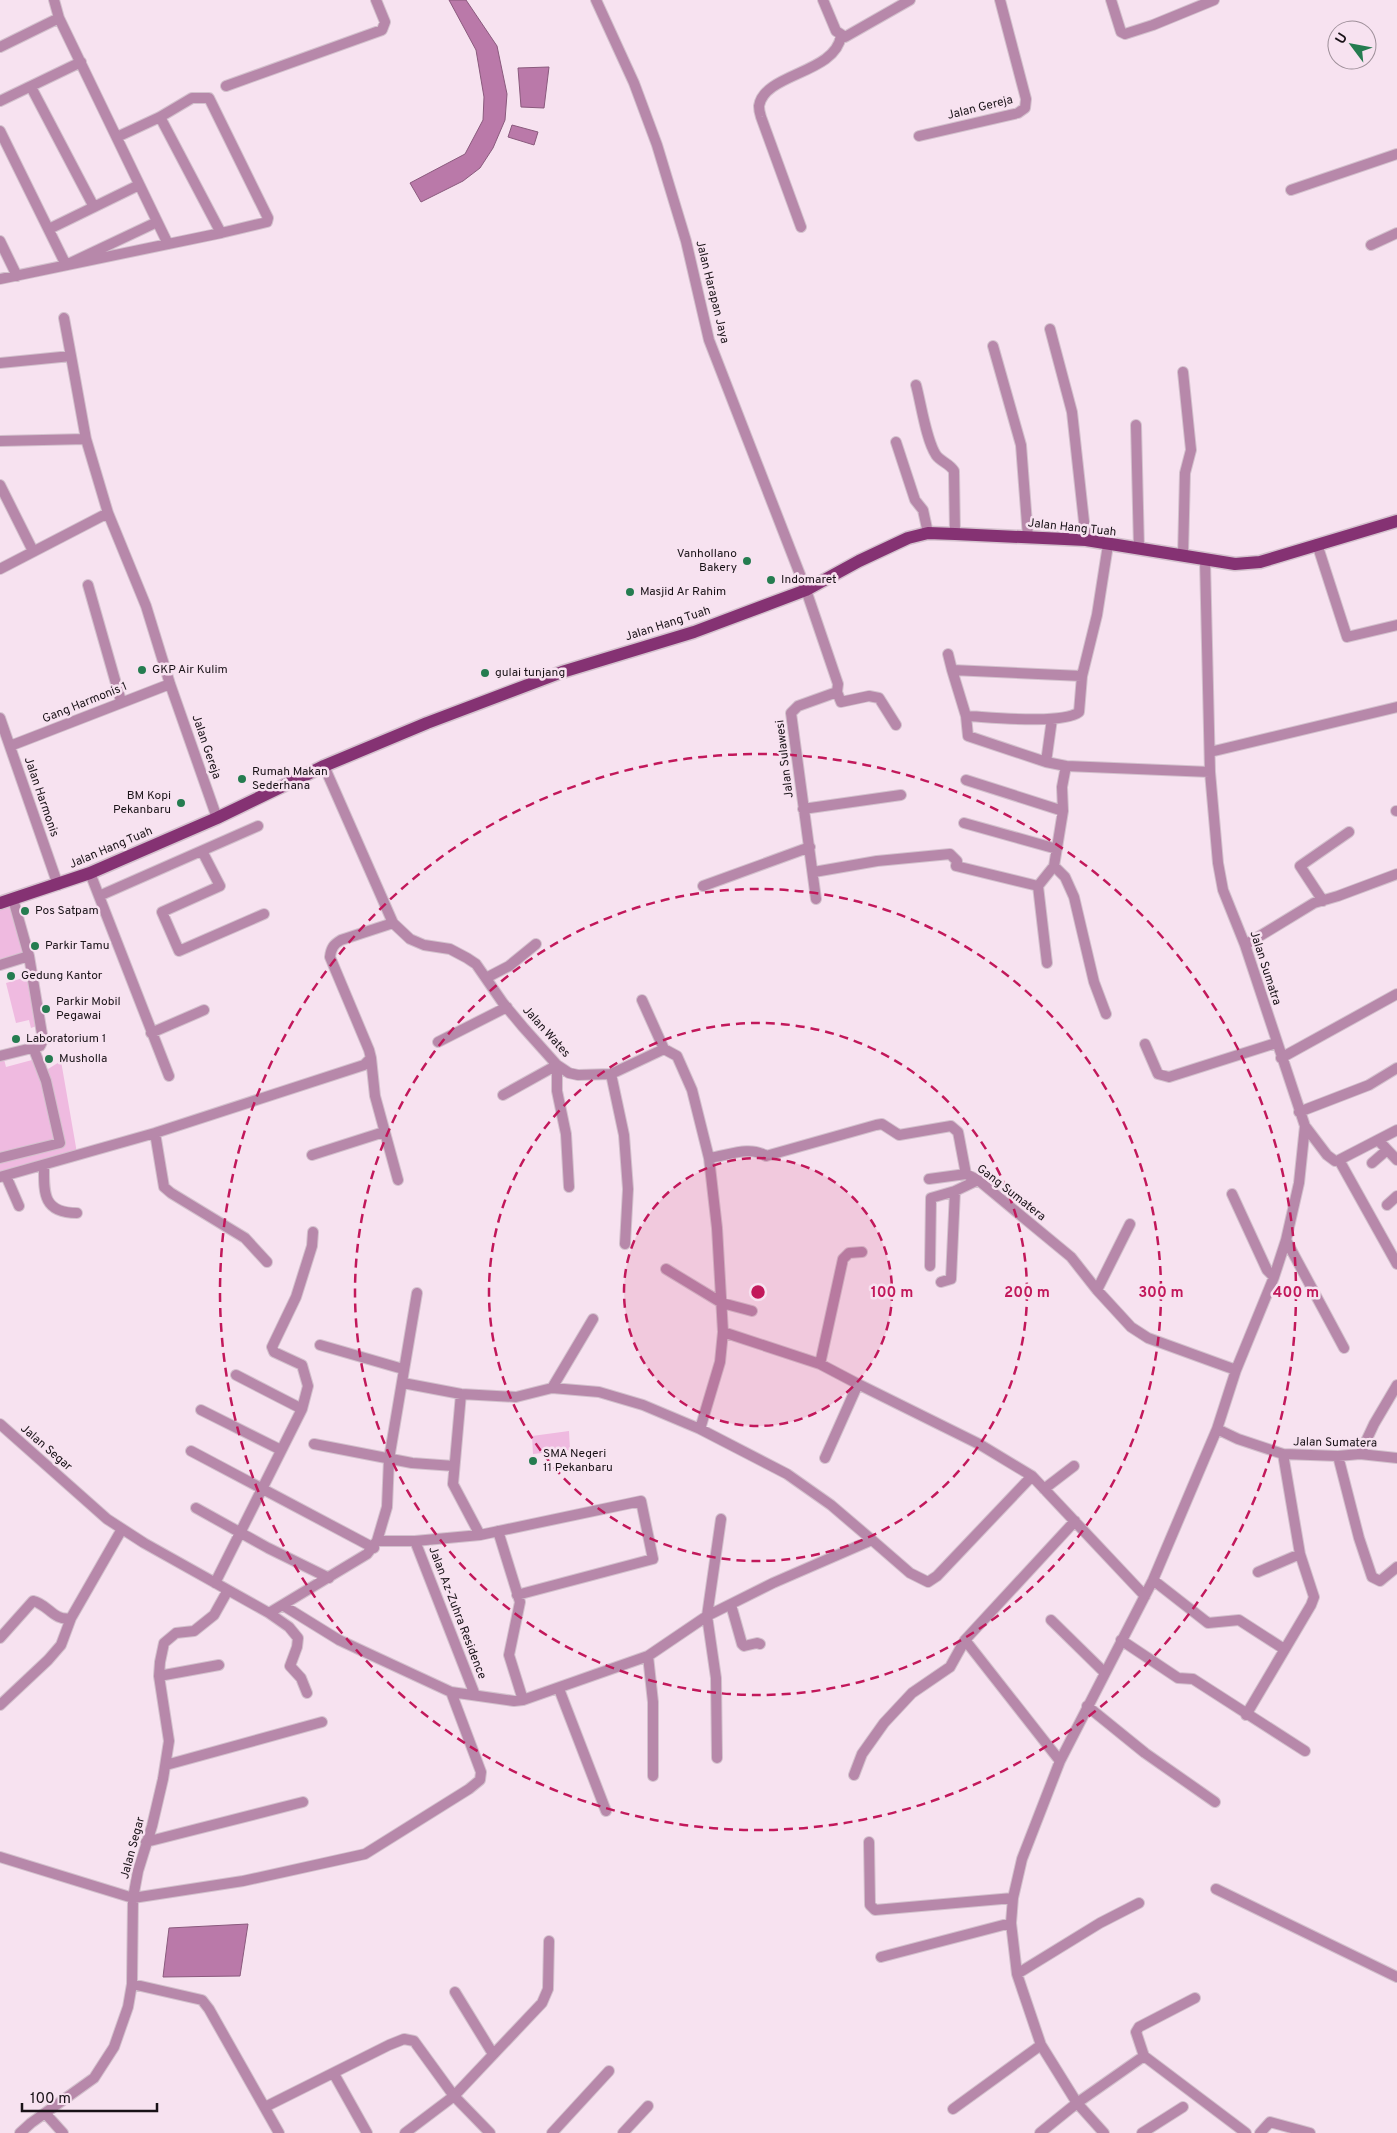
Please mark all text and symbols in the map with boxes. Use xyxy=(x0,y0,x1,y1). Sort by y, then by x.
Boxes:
north arrow xyxy=(1327,20,1377,70)
text: U xyxy=(1332,30,1352,48)
street label: Jalan Gereja xyxy=(946,92,1014,124)
street label: Jalan Harapan Jaya xyxy=(691,239,733,345)
street label: Jalan Hang Tuah xyxy=(1027,515,1117,541)
place label: Vanhollano Bakery xyxy=(677,546,737,576)
marker: Vanhollano Bakery xyxy=(741,555,753,567)
place label: Indomaret xyxy=(781,572,837,588)
marker: Indomaret xyxy=(765,574,777,586)
place label: Masjid Ar Rahim xyxy=(640,584,726,600)
marker: Masjid Ar Rahim xyxy=(624,586,636,598)
street label: Jalan Hang Tuah xyxy=(623,603,713,645)
place label: GKP Air Kulim xyxy=(152,662,228,678)
marker: GKP Air Kulim xyxy=(136,664,148,676)
place label: gulai tunjang xyxy=(495,665,565,681)
marker: gulai tunjang xyxy=(479,667,491,679)
street label: Gang Harmonis 1 xyxy=(40,679,130,727)
street label: Jalan Gereja xyxy=(188,713,224,781)
street label: Jalan Sulawesi xyxy=(772,719,798,799)
street label: Jalan Harmonis xyxy=(20,755,62,839)
place label: Rumah Makan Sederhana xyxy=(252,764,328,794)
marker: Rumah Makan Sederhana xyxy=(236,773,248,785)
place label: BM Kopi Pekanbaru xyxy=(113,788,171,818)
marker: BM Kopi Pekanbaru xyxy=(175,797,187,809)
street label: Jalan Hang Tuah xyxy=(67,823,155,873)
place label: Pos Satpam xyxy=(35,903,99,919)
marker: Pos Satpam xyxy=(19,905,31,917)
street label: Jalan Sumatra xyxy=(1245,929,1285,1007)
place label: Parkir Tamu xyxy=(45,938,109,954)
marker: Parkir Tamu xyxy=(29,940,41,952)
place label: Gedung Kantor xyxy=(21,968,103,984)
marker: Gedung Kantor xyxy=(5,970,17,982)
place label: Parkir Mobil Pegawai xyxy=(56,994,121,1024)
marker: Parkir Mobil Pegawai xyxy=(40,1003,52,1015)
street label: Jalan Wates xyxy=(519,1003,573,1061)
place label: Laboratorium 1 xyxy=(26,1031,106,1047)
marker: Laboratorium 1 xyxy=(10,1033,22,1045)
place label: Musholla xyxy=(59,1051,107,1067)
marker: Musholla xyxy=(43,1053,55,1065)
street label: Gang Sumatera xyxy=(973,1161,1049,1225)
centre of rings xyxy=(749,1283,767,1301)
text: 100 m xyxy=(871,1284,913,1303)
text: 200 m xyxy=(1004,1284,1050,1303)
text: 300 m xyxy=(1138,1284,1184,1303)
text: 400 m xyxy=(1273,1284,1319,1303)
street label: Jalan Segar xyxy=(17,1421,76,1475)
street label: Jalan Sumatera xyxy=(1293,1434,1377,1452)
place label: SMA Negeri 11 Pekanbaru xyxy=(543,1446,613,1476)
marker: SMA Negeri 11 Pekanbaru xyxy=(527,1455,539,1467)
street label: Jalan Az-Zuhra Residence xyxy=(424,1544,490,1682)
street label: Jalan Segar xyxy=(117,1815,149,1881)
scale bar xyxy=(22,2080,158,2112)
text: 100 m xyxy=(30,2090,71,2109)

